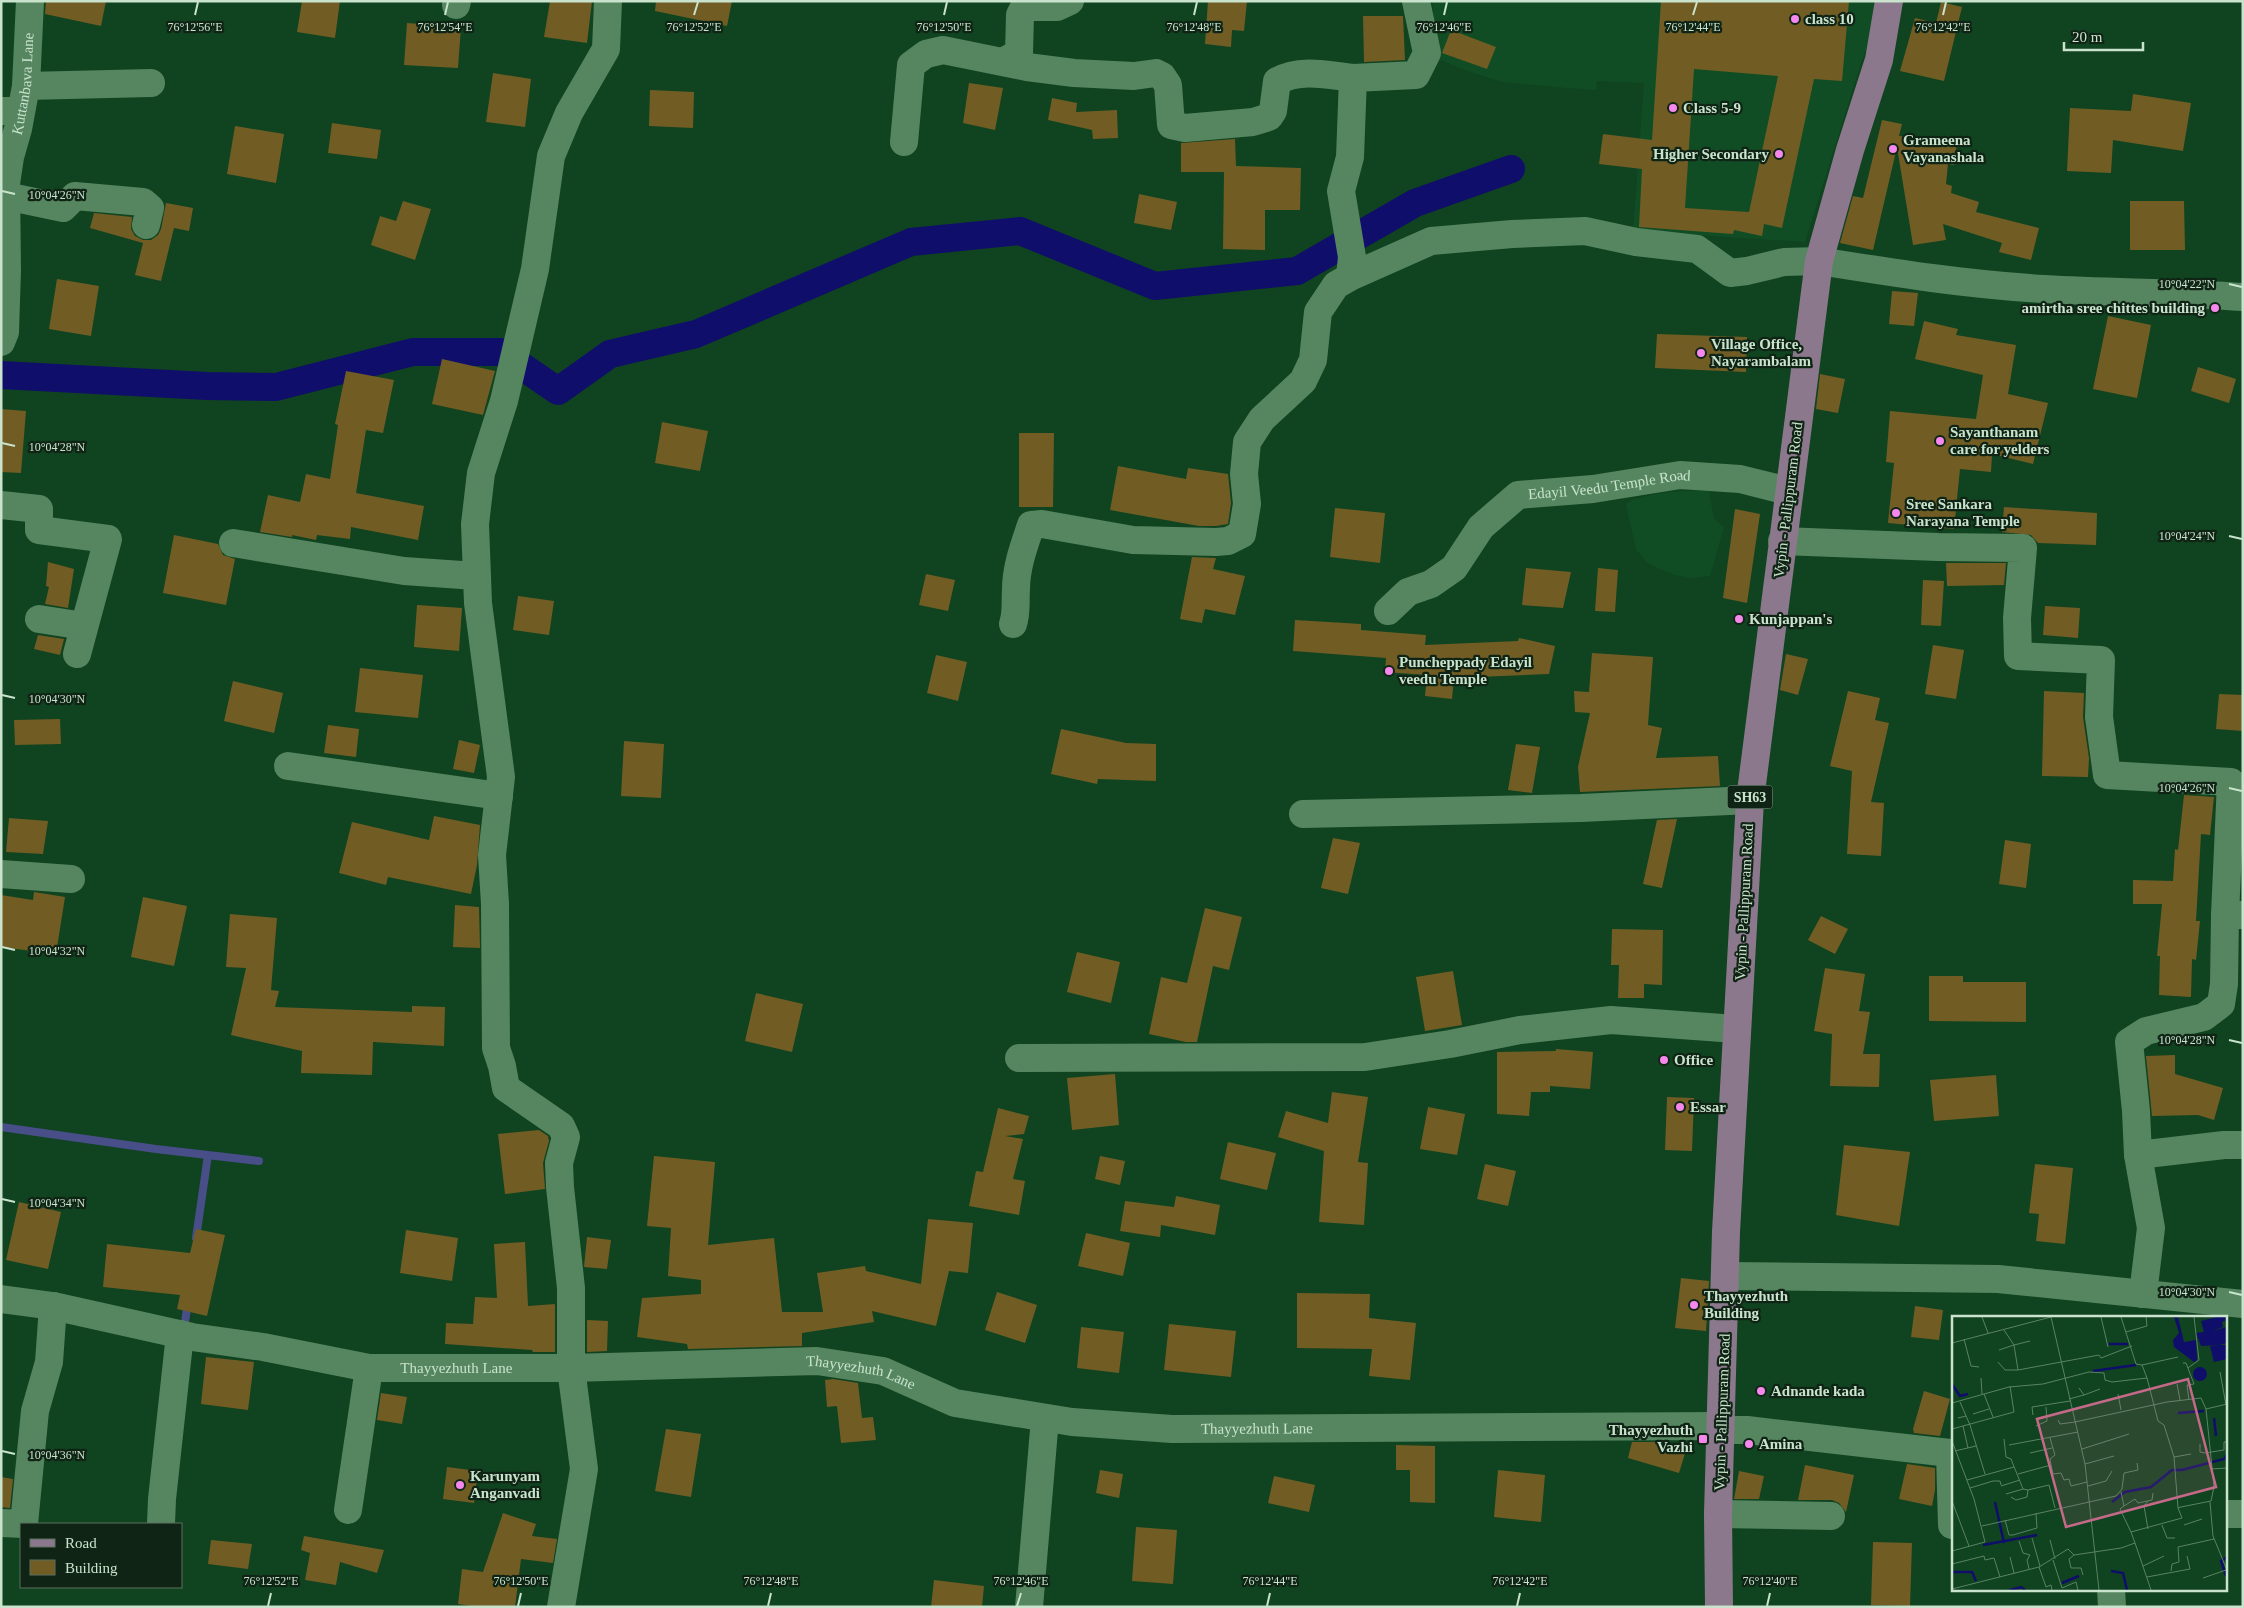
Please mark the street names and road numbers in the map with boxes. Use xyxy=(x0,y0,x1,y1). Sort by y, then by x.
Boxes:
street label: Kuttanbava Lane xyxy=(9,32,37,137)
street label: Vypin - Pallippuram Road xyxy=(1770,421,1806,579)
street label: Edayil Veedu Temple Road xyxy=(1527,467,1692,502)
road number: SH63 xyxy=(1728,786,1772,809)
street label: Vypin - Pallippuram Road xyxy=(1732,823,1756,981)
street label: Vypin - Pallippuram Road xyxy=(1711,1333,1733,1491)
street label: Thayyezhuth Lane xyxy=(806,1353,918,1392)
street label: Thayyezhuth Lane xyxy=(400,1360,513,1376)
street label: Thayyezhuth Lane xyxy=(1201,1420,1313,1437)

